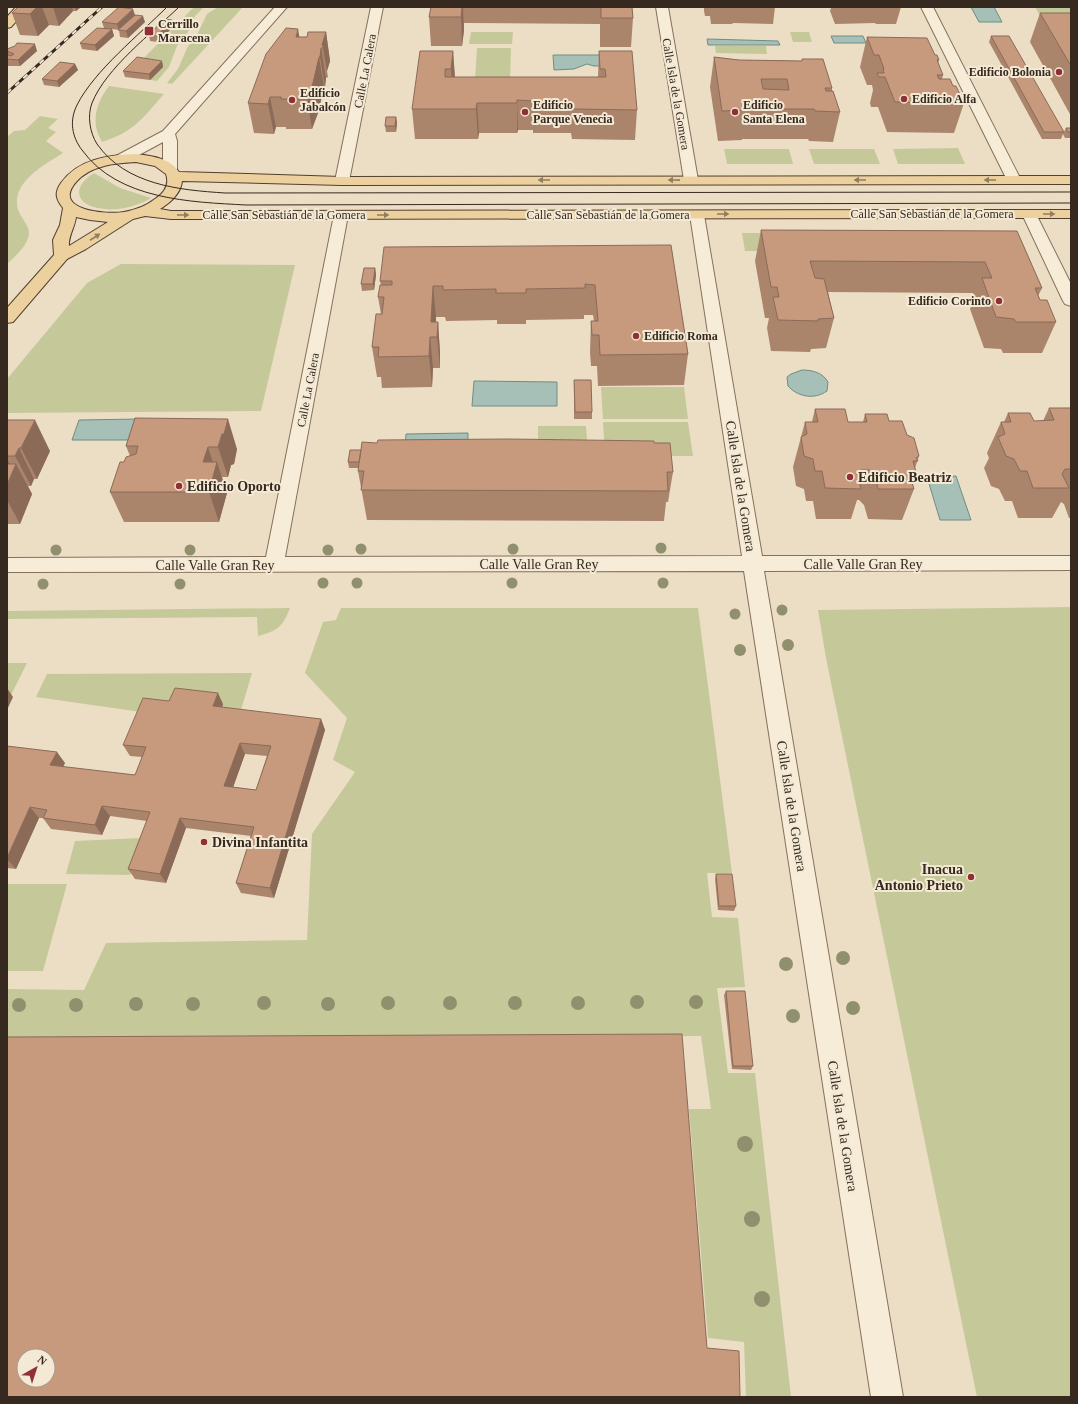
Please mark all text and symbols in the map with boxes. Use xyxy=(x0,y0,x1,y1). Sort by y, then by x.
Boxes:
place label: Cerrillo Maracena xyxy=(158,17,210,45)
marker: Cerrillo Maracena xyxy=(143,25,155,37)
street label: Calle La Calera xyxy=(351,32,379,109)
street label: Calle Isla de la Gomera xyxy=(659,37,693,152)
place label: Edificio Bolonia xyxy=(969,65,1051,79)
marker: Edificio Bolonia xyxy=(1054,67,1064,77)
place label: Edificio Jabalcón xyxy=(300,86,346,114)
place label: Edificio Alfa xyxy=(912,92,976,106)
marker: Edificio Alfa xyxy=(899,94,909,104)
marker: Edificio Jabalcón xyxy=(287,95,297,105)
place label: Edificio Parque Venecia xyxy=(533,98,612,126)
place label: Edificio Santa Elena xyxy=(743,98,805,126)
marker: Edificio Parque Venecia xyxy=(520,107,530,117)
marker: Edificio Santa Elena xyxy=(730,107,740,117)
one-way arrow xyxy=(537,177,550,183)
one-way arrow xyxy=(667,177,680,183)
one-way arrow xyxy=(853,177,866,183)
one-way arrow xyxy=(983,177,996,183)
street label: Calle San Sebastián de la Gomera xyxy=(851,207,1014,221)
street label: Calle San Sebastián de la Gomera xyxy=(203,208,366,222)
street label: Calle San Sebastián de la Gomera xyxy=(527,208,690,222)
one-way arrow xyxy=(717,211,729,218)
one-way arrow xyxy=(1043,211,1056,217)
one-way arrow xyxy=(177,212,190,218)
one-way arrow xyxy=(377,212,390,218)
one-way arrow xyxy=(90,233,100,241)
place label: Edificio Corinto xyxy=(908,294,991,308)
marker: Edificio Corinto xyxy=(994,296,1004,306)
place label: Edificio Roma xyxy=(644,329,718,343)
marker: Edificio Roma xyxy=(631,331,641,341)
street label: Calle La Calera xyxy=(294,351,322,428)
street label: Calle Isla de la Gomera xyxy=(723,420,758,553)
place label: Edificio Beatriz xyxy=(858,470,952,485)
marker: Edificio Beatriz xyxy=(845,472,855,482)
place label: Edificio Oporto xyxy=(187,479,281,494)
marker: Edificio Oporto xyxy=(174,481,184,491)
street label: Calle Valle Gran Rey xyxy=(479,557,599,572)
street label: Calle Valle Gran Rey xyxy=(803,557,923,572)
street label: Calle Valle Gran Rey xyxy=(155,558,275,573)
street label: Calle Isla de la Gomera xyxy=(774,740,809,873)
place label: Divina Infantita xyxy=(212,835,308,850)
marker: Divina Infantita xyxy=(199,837,209,847)
place label: Inacua Antonio Prieto xyxy=(875,862,963,893)
marker: Inacua Antonio Prieto xyxy=(966,872,976,882)
street label: Calle Isla de la Gomera xyxy=(825,1060,860,1193)
north arrow xyxy=(16,1348,56,1388)
text: N xyxy=(35,1353,49,1367)

